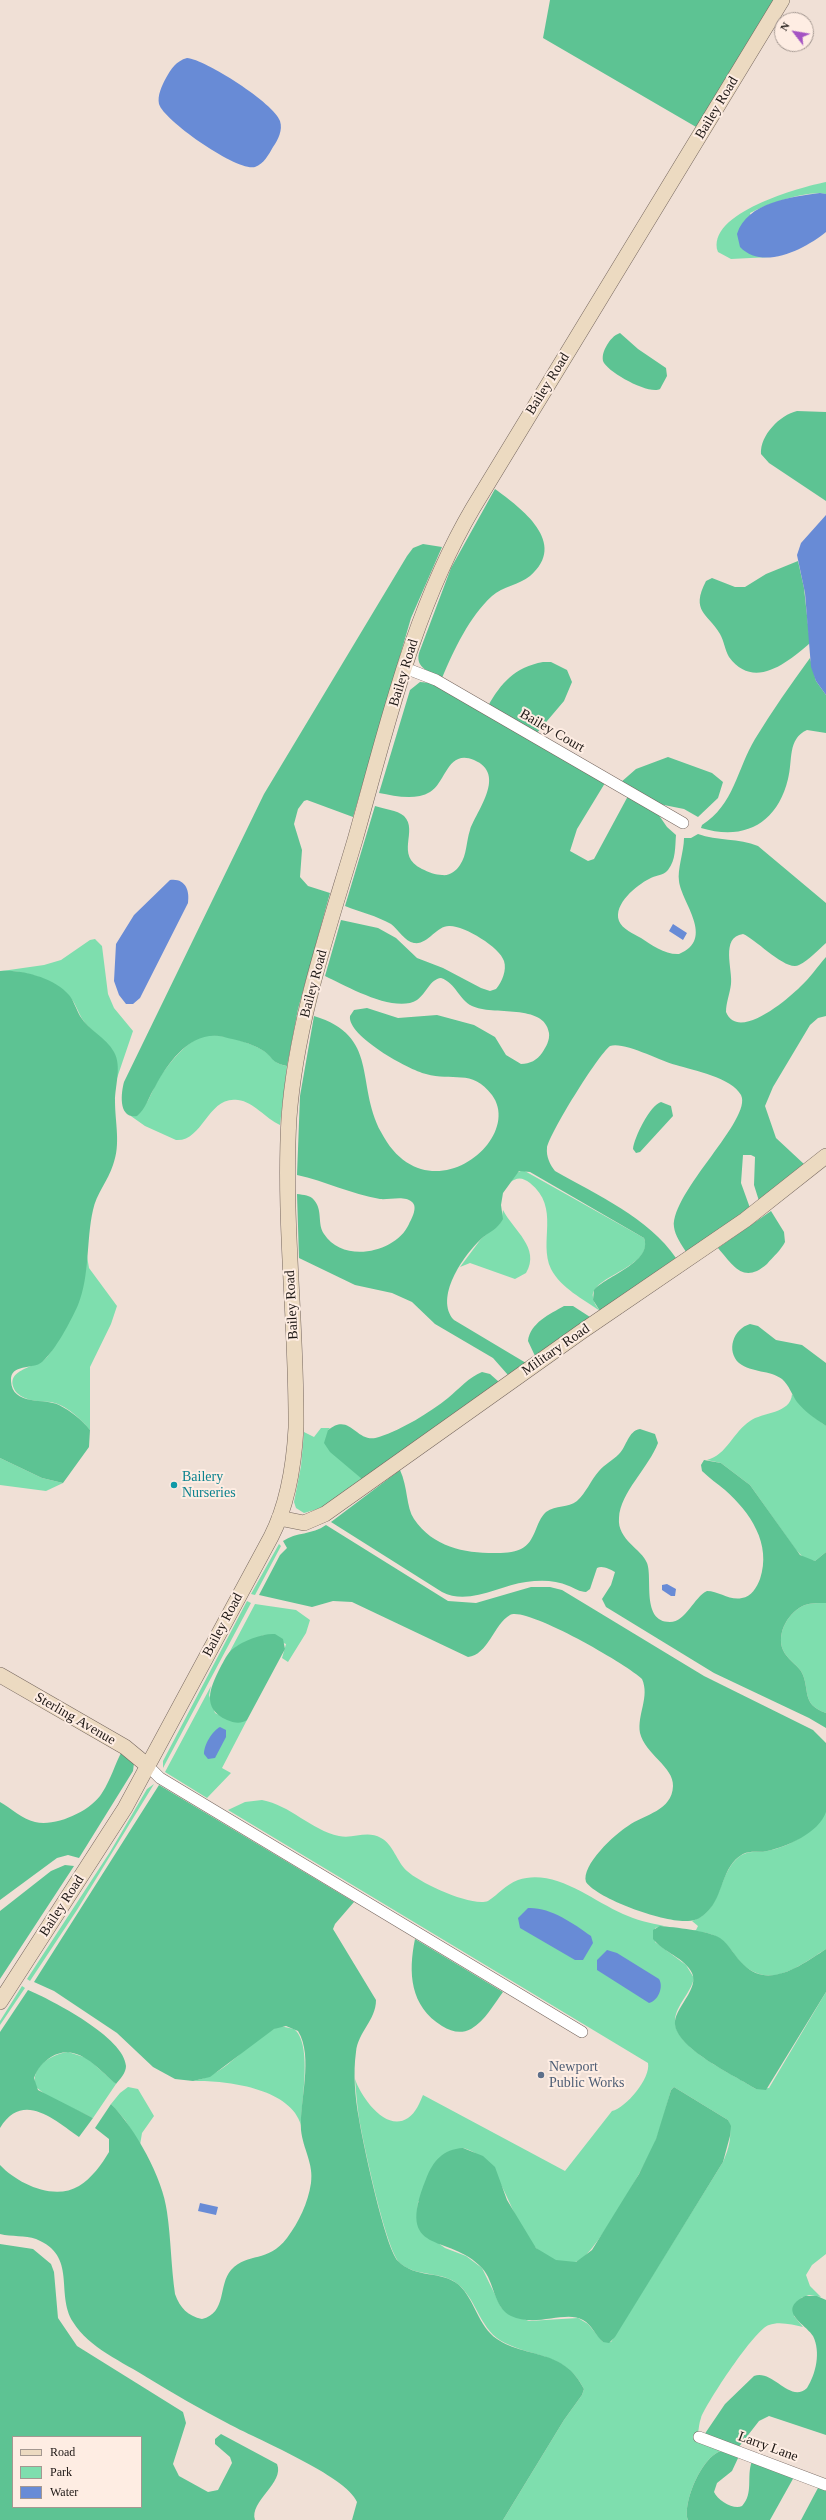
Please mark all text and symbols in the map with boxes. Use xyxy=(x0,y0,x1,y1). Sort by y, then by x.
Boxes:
north arrow xyxy=(774,12,814,52)
text: N xyxy=(777,20,792,33)
street label: Bailey Road xyxy=(692,74,742,142)
street label: Bailey Road xyxy=(522,350,574,418)
street label: Bailey Road xyxy=(386,637,422,709)
street label: Bailey Court xyxy=(517,706,587,756)
street label: Bailey Road xyxy=(297,948,331,1020)
street label: Bailey Road xyxy=(282,1270,302,1340)
street label: Military Road xyxy=(519,1320,593,1380)
place label: Bailery Nurseries xyxy=(182,1469,236,1502)
marker: Bailery Nurseries xyxy=(169,1480,179,1490)
street label: Bailey Road xyxy=(199,1590,247,1660)
street label: Sterling Avenue xyxy=(32,1689,118,1749)
street label: Bailey Road xyxy=(36,1872,88,1940)
place label: Newport Public Works xyxy=(549,2059,624,2092)
marker: Newport Public Works xyxy=(536,2070,546,2080)
street label: Larry Lane xyxy=(736,2428,800,2466)
legend xyxy=(12,2436,142,2508)
text: Road xyxy=(50,2445,75,2459)
text: Park xyxy=(50,2465,72,2479)
text: Water xyxy=(50,2485,78,2499)

